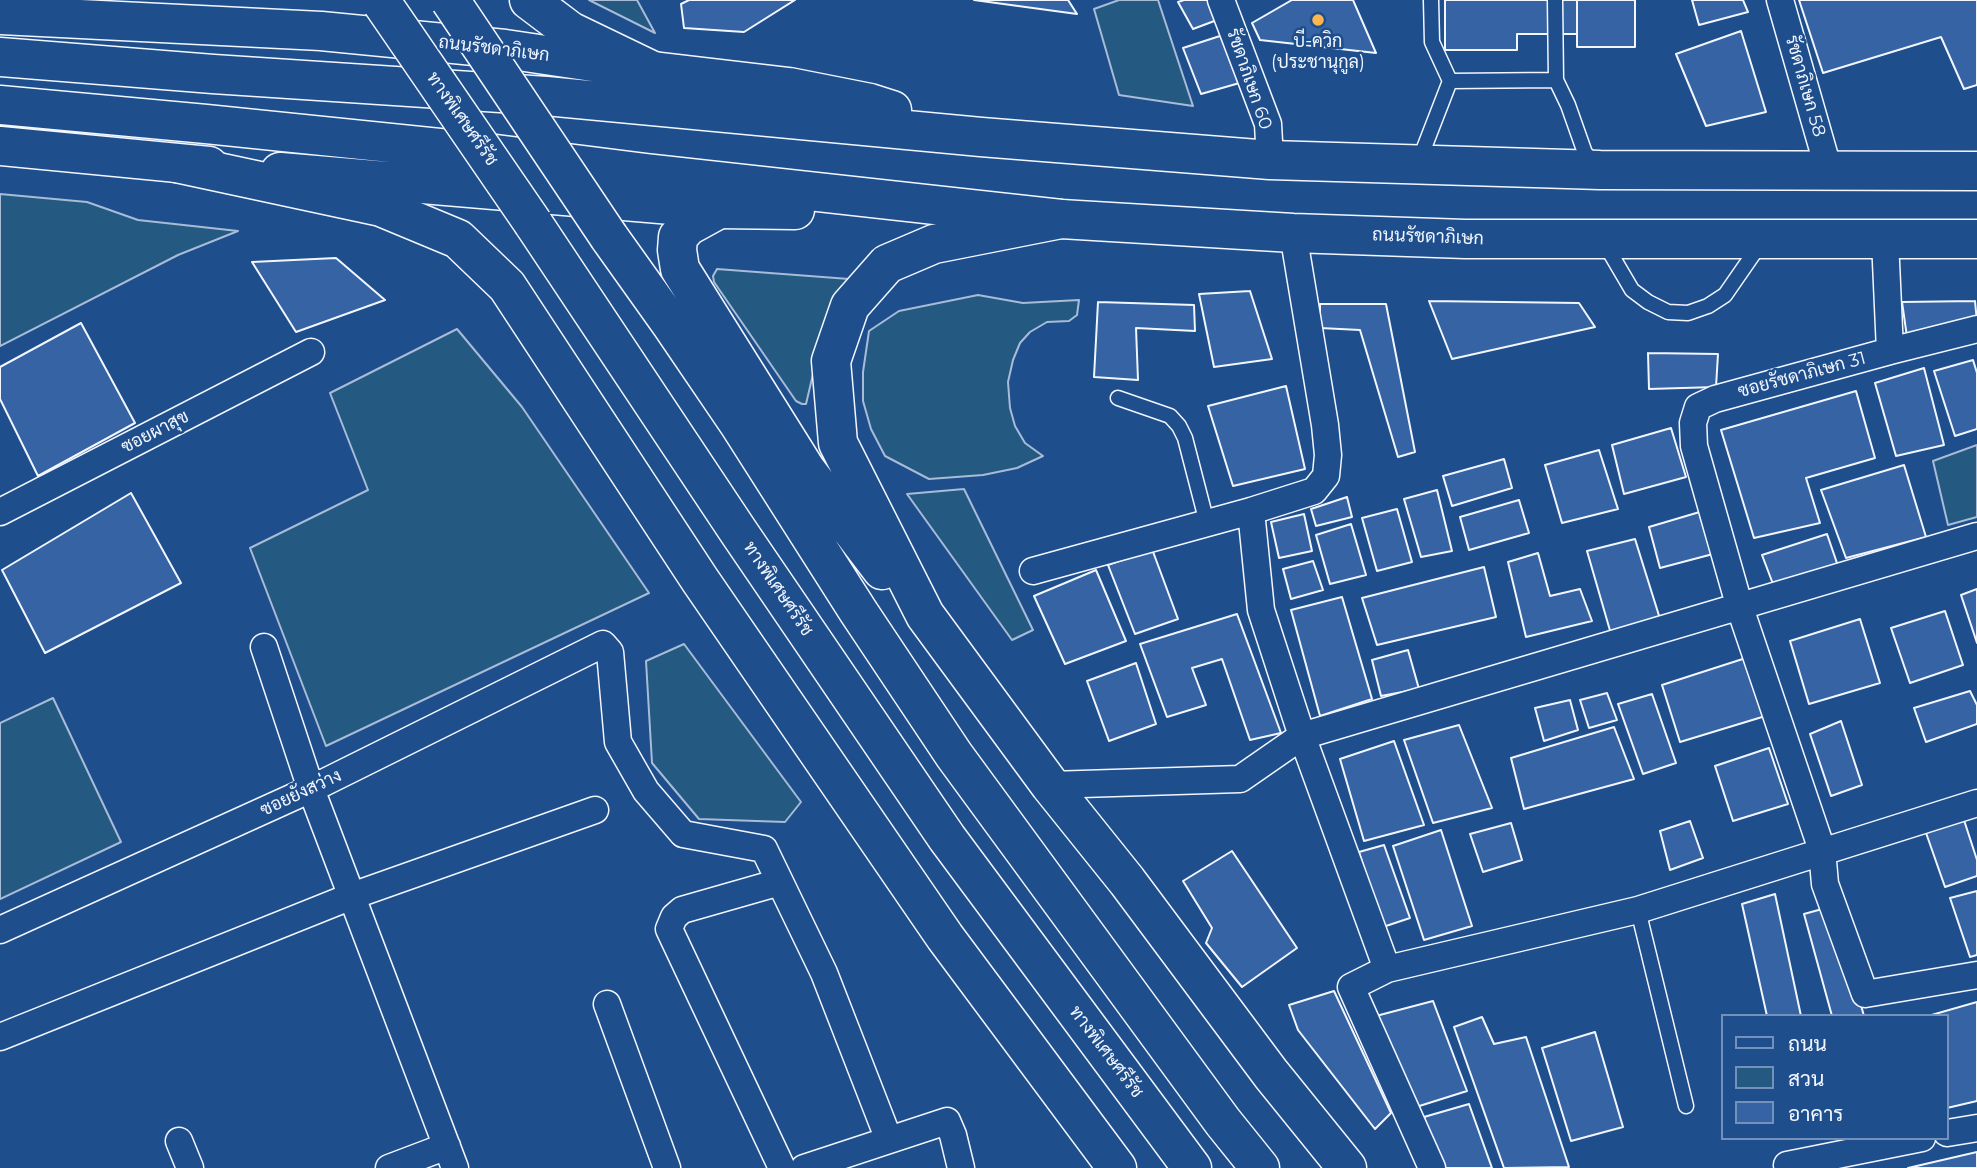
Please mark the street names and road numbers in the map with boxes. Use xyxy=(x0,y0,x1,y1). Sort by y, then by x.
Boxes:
street label: รัชดาภิเษก 60 xyxy=(1222,25,1276,133)
street label: ถนนรัชดาภิเษก xyxy=(437,31,551,67)
street label: รัชดาภิเษก 58 xyxy=(1780,33,1830,139)
street label: ทางพิเศษศรีรัช xyxy=(422,68,502,170)
street label: ถนนรัชดาภิเษก xyxy=(1372,224,1484,250)
street label: ซอยรัชดาภิเษก 31 xyxy=(1736,348,1868,402)
street label: ซอยผาสุข xyxy=(118,406,192,458)
street label: ทางพิเศษศรีรัช xyxy=(738,538,818,640)
street label: ซอยยังสว่าง xyxy=(257,765,345,821)
street label: ทางพิเศษศรีรัช xyxy=(1064,1002,1148,1102)

